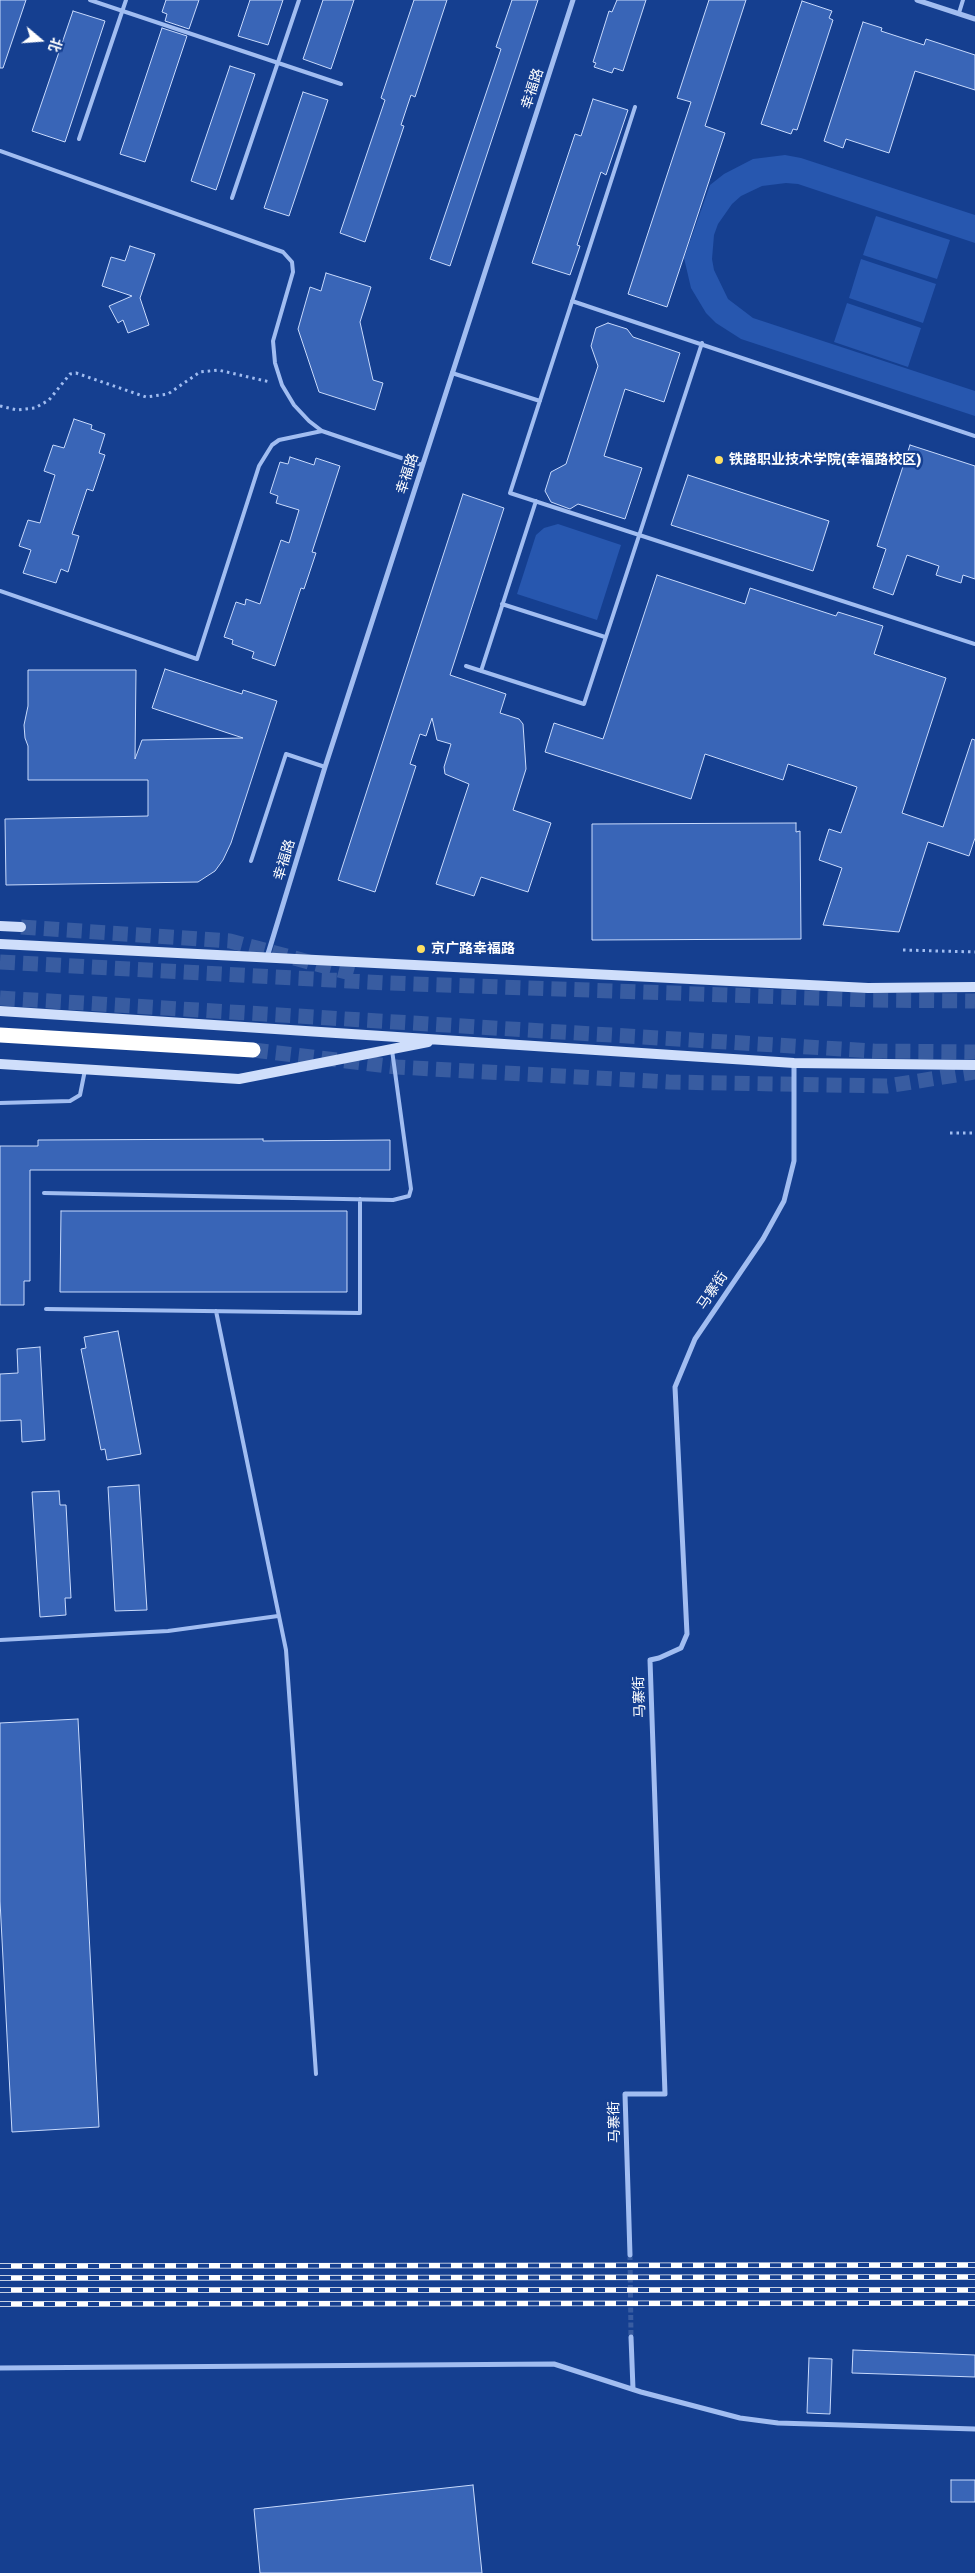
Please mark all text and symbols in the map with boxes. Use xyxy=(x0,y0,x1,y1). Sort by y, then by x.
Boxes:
north arrow xyxy=(15,15,65,65)
text: 北 xyxy=(44,36,65,54)
street label: 幸福路 xyxy=(519,66,547,112)
street label: 幸福路 xyxy=(394,451,422,497)
place label: 铁路职业技术学院(幸福路校区) xyxy=(729,452,921,468)
marker: 铁路职业技术学院(幸福路校区) xyxy=(713,454,725,466)
street label: 幸福路 xyxy=(271,837,299,883)
place label: 京广路幸福路 xyxy=(431,941,515,957)
marker: 京广路幸福路 xyxy=(415,943,427,955)
street label: 马寨街 xyxy=(694,1269,732,1313)
street label: 马寨街 xyxy=(631,1676,649,1718)
street label: 马寨街 xyxy=(606,2101,624,2143)

